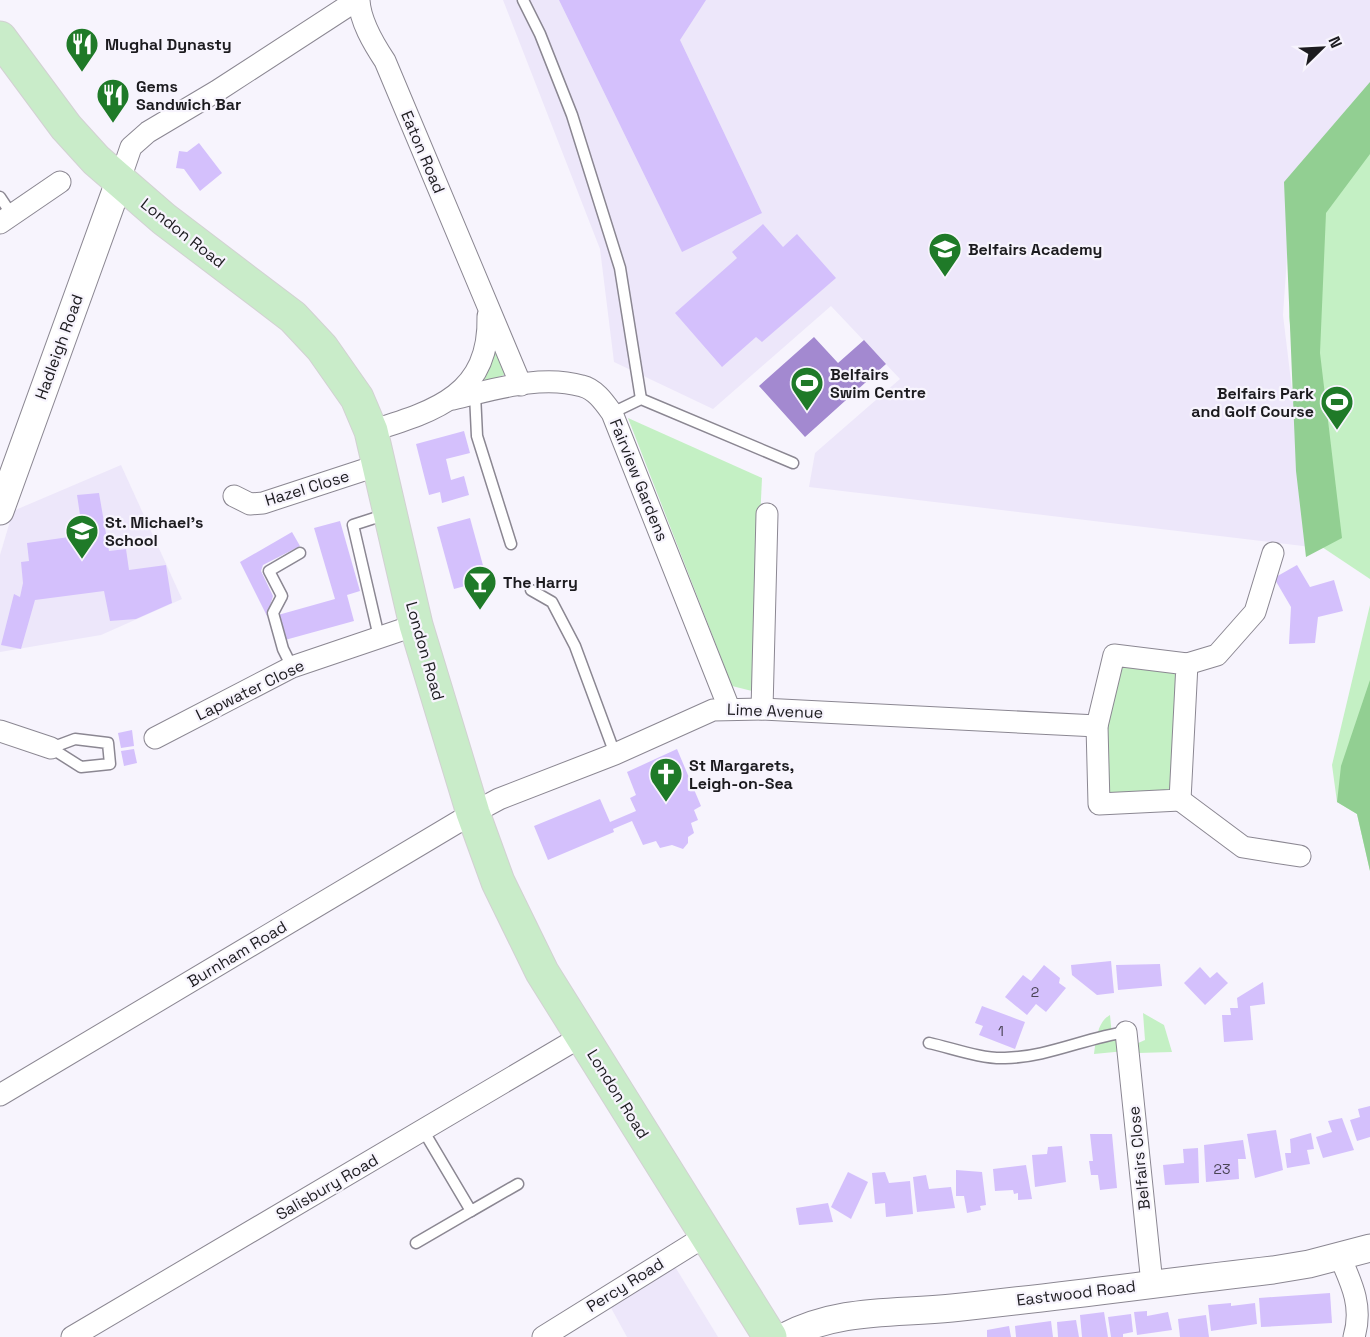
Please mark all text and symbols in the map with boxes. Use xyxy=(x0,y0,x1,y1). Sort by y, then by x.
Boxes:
north arrow xyxy=(1292,18,1352,78)
restaurant icon: Mughal Dynasty xyxy=(64,26,100,73)
text: N xyxy=(1323,33,1347,51)
place label: Mughal Dynasty xyxy=(105,34,232,55)
place label: Gems Sandwich Bar xyxy=(136,76,241,115)
restaurant icon: Gems Sandwich Bar xyxy=(95,77,131,124)
street label: Eaton Road xyxy=(396,107,450,197)
street label: London Road xyxy=(136,193,230,273)
school or university icon: Belfairs Academy xyxy=(927,231,963,278)
place label: Belfairs Academy xyxy=(968,239,1102,260)
street label: Hadleigh Road xyxy=(30,291,88,403)
place label: Belfairs Swim Centre xyxy=(830,364,926,403)
sports icon: Belfairs Swim Centre xyxy=(789,365,825,412)
place label: Belfairs Park and Golf Course xyxy=(1191,383,1314,422)
sports icon: Belfairs Park and Golf Course xyxy=(1319,384,1355,431)
street label: Fairview Gardens xyxy=(605,416,673,544)
street label: Hazel Close xyxy=(262,465,352,511)
place label: St. Michael's School xyxy=(105,512,203,551)
school or university icon: St. Michael's School xyxy=(64,513,100,560)
bar icon: The Harry xyxy=(462,564,498,611)
place label: The Harry xyxy=(503,572,578,593)
street label: London Road xyxy=(401,599,449,703)
street label: Lapwater Close xyxy=(192,655,308,725)
street label: Lime Avenue xyxy=(727,699,823,723)
place label: St Margarets, Leigh-on-Sea xyxy=(689,755,794,794)
church icon: St Margarets, Leigh-on-Sea xyxy=(648,756,684,803)
street label: Burnham Road xyxy=(183,916,291,992)
house number: 2 xyxy=(1031,983,1039,1001)
house number: 1 xyxy=(998,1022,1004,1040)
street label: London Road xyxy=(582,1045,654,1143)
street label: Belfairs Close xyxy=(1123,1105,1155,1211)
street label: Salisbury Road xyxy=(272,1149,382,1225)
house number: 23 xyxy=(1214,1160,1230,1178)
street label: Percy Road xyxy=(582,1253,668,1317)
street label: Eastwood Road xyxy=(1015,1275,1137,1311)

